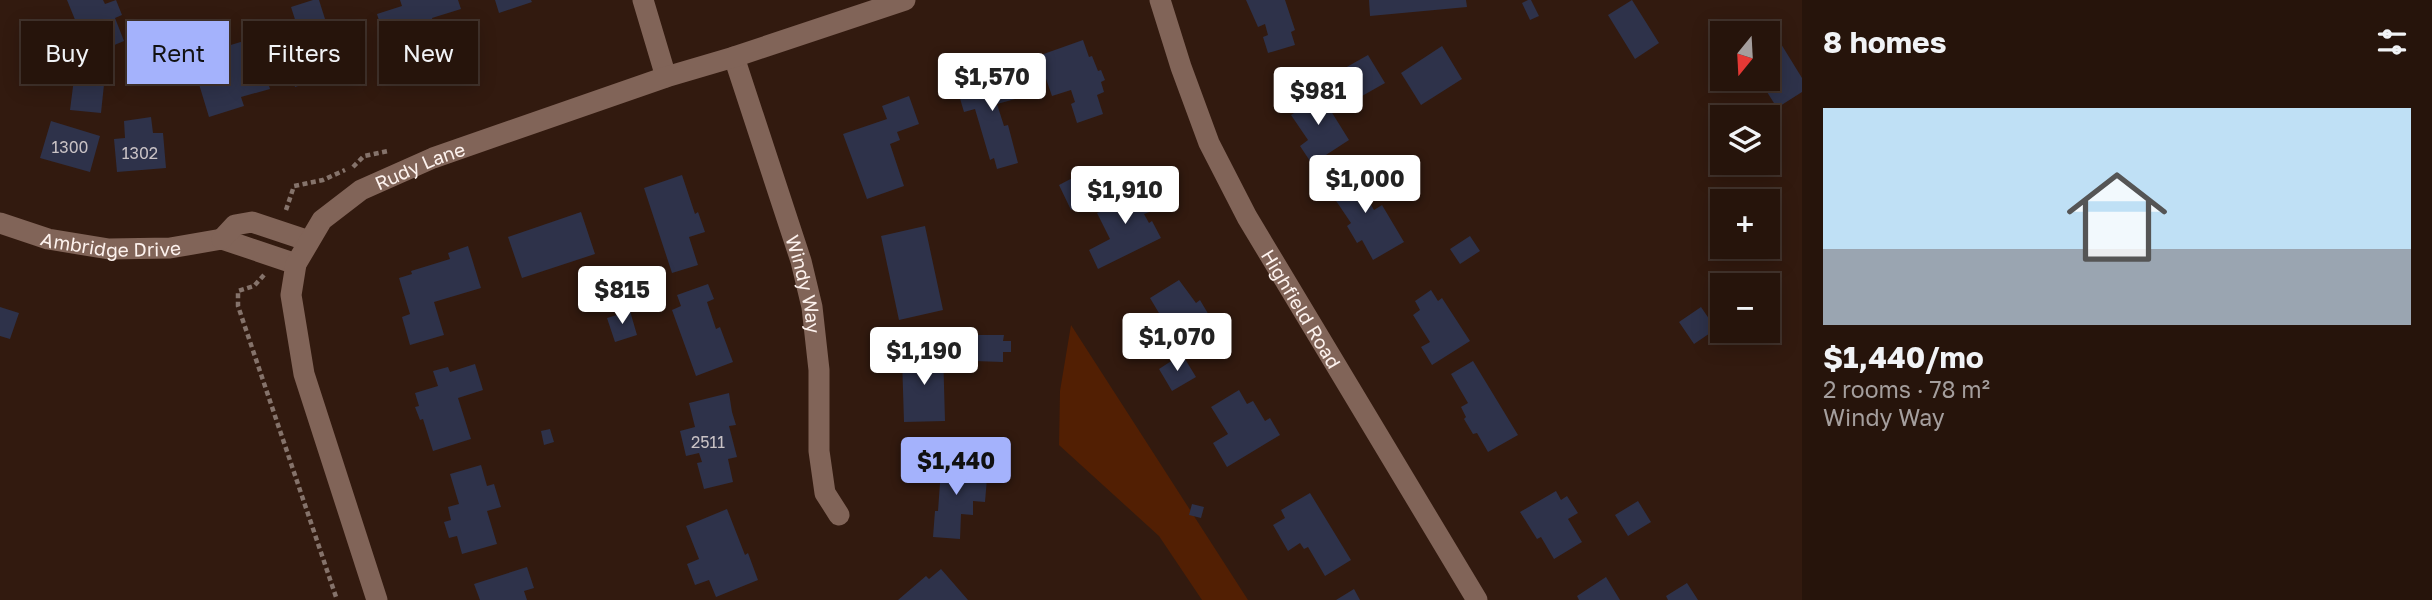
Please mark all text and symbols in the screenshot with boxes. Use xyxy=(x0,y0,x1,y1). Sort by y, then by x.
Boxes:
chip: Buy xyxy=(21,21,113,84)
chip: Rent xyxy=(127,21,229,84)
chip: Filters xyxy=(243,21,365,84)
chip: New xyxy=(379,21,478,84)
north arrow xyxy=(1710,21,1780,91)
map controls xyxy=(1710,21,1780,343)
icon: filters xyxy=(2373,23,2411,61)
text: 8 homes xyxy=(1823,24,1947,60)
pin: $1,570 xyxy=(935,54,1049,113)
text: $1,570 xyxy=(954,62,1030,90)
pin: $981 xyxy=(1277,68,1359,127)
text: $981 xyxy=(1290,76,1346,104)
button: layers xyxy=(1710,105,1780,175)
street label: Rudy Lane xyxy=(371,136,468,194)
house number: 1300 xyxy=(52,137,88,157)
house number: 1302 xyxy=(122,143,158,163)
icon: home xyxy=(2054,154,2180,280)
pin: $1,000 xyxy=(1308,156,1422,215)
text: $1,000 xyxy=(1325,164,1405,192)
pin: $1,910 xyxy=(1068,166,1182,226)
text: $1,910 xyxy=(1087,175,1163,203)
button: + xyxy=(1710,189,1780,259)
street label: Ambridge Drive xyxy=(38,226,182,261)
street label: Windy Way xyxy=(782,232,826,335)
street label: Highfield Road xyxy=(1257,245,1346,372)
pin: $815 xyxy=(581,266,663,326)
button: − xyxy=(1710,273,1780,343)
text: $815 xyxy=(594,275,650,303)
pin: $1,070 xyxy=(1120,314,1234,373)
text: $1,070 xyxy=(1138,322,1216,350)
pin: $1,190 xyxy=(867,328,981,387)
text: $1,190 xyxy=(886,336,962,364)
text: $1,440/mo xyxy=(1823,339,1984,375)
text: 2 rooms · 78 m² xyxy=(1823,375,1990,403)
text: Windy Way xyxy=(1823,403,1945,431)
house number: 2511 xyxy=(691,432,725,452)
pin: $1,440 xyxy=(899,438,1013,497)
text: $1,440 xyxy=(917,446,995,474)

